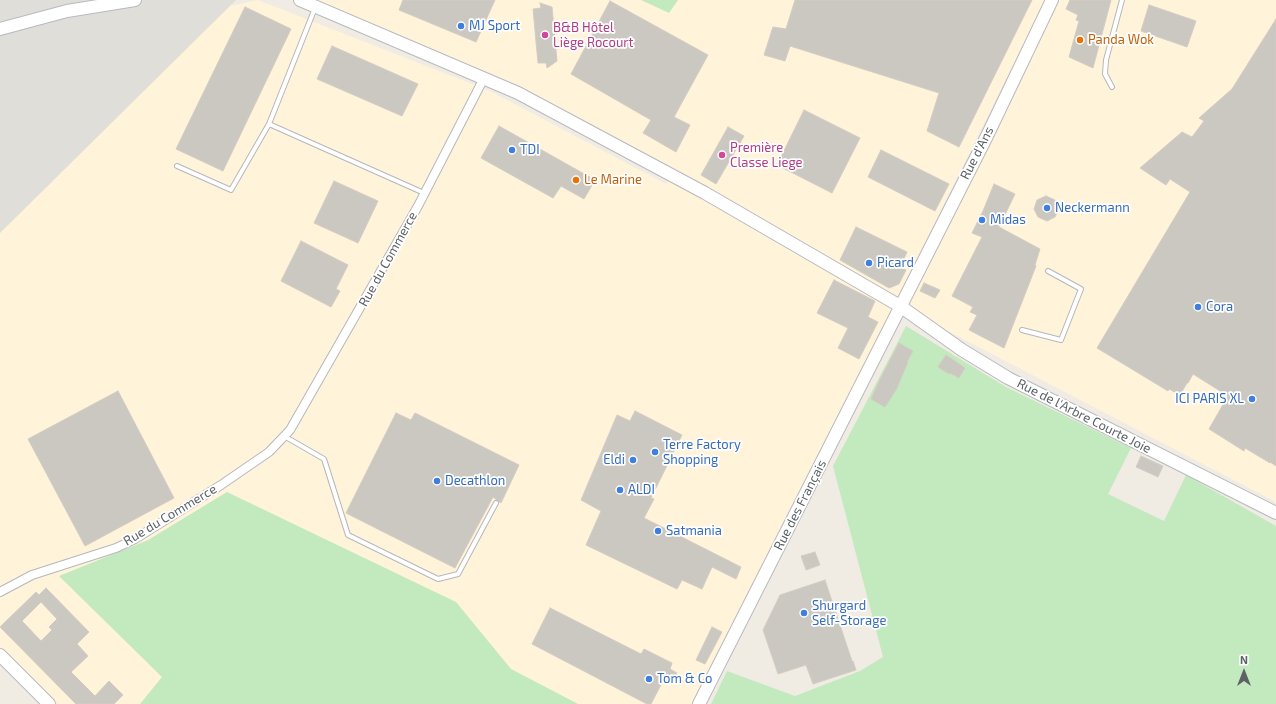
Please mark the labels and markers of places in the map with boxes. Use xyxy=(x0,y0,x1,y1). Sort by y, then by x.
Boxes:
place label: MJ Sport xyxy=(469,18,520,34)
place label: B&B Hôtel Liège Rocourt xyxy=(553,20,634,51)
marker: MJ Sport xyxy=(456,21,466,31)
marker: B&B Hôtel Liège Rocourt xyxy=(540,30,550,40)
place label: Panda Wok xyxy=(1088,32,1154,48)
marker: Panda Wok xyxy=(1075,35,1085,45)
place label: Première Classe Liege xyxy=(730,140,803,171)
place label: TDI xyxy=(520,142,540,158)
marker: TDI xyxy=(507,145,517,155)
marker: Première Classe Liege xyxy=(717,150,727,160)
place label: Le Marine xyxy=(584,172,642,188)
marker: Le Marine xyxy=(571,175,581,185)
place label: Neckermann xyxy=(1055,200,1130,216)
marker: Neckermann xyxy=(1042,203,1052,213)
place label: Midas xyxy=(990,212,1026,228)
marker: Midas xyxy=(977,215,987,225)
place label: Picard xyxy=(877,255,914,271)
marker: Picard xyxy=(864,258,874,268)
place label: Cora xyxy=(1206,299,1233,315)
marker: Cora xyxy=(1193,302,1203,312)
place label: ICI PARIS XL xyxy=(1175,391,1244,407)
marker: ICI PARIS XL xyxy=(1247,394,1257,404)
place label: Terre Factory Shopping xyxy=(663,437,741,468)
marker: Terre Factory Shopping xyxy=(650,447,660,457)
place label: Eldi xyxy=(603,452,625,468)
marker: Eldi xyxy=(628,455,638,465)
place label: Decathlon xyxy=(445,473,505,489)
marker: Decathlon xyxy=(432,476,442,486)
place label: ALDI xyxy=(628,482,655,498)
marker: ALDI xyxy=(615,485,625,495)
place label: Satmania xyxy=(666,523,722,539)
marker: Satmania xyxy=(653,526,663,536)
place label: Shurgard Self-Storage xyxy=(812,598,886,629)
marker: Shurgard Self-Storage xyxy=(799,608,809,618)
place label: Tom & Co xyxy=(657,671,712,687)
marker: Tom & Co xyxy=(644,674,654,684)

